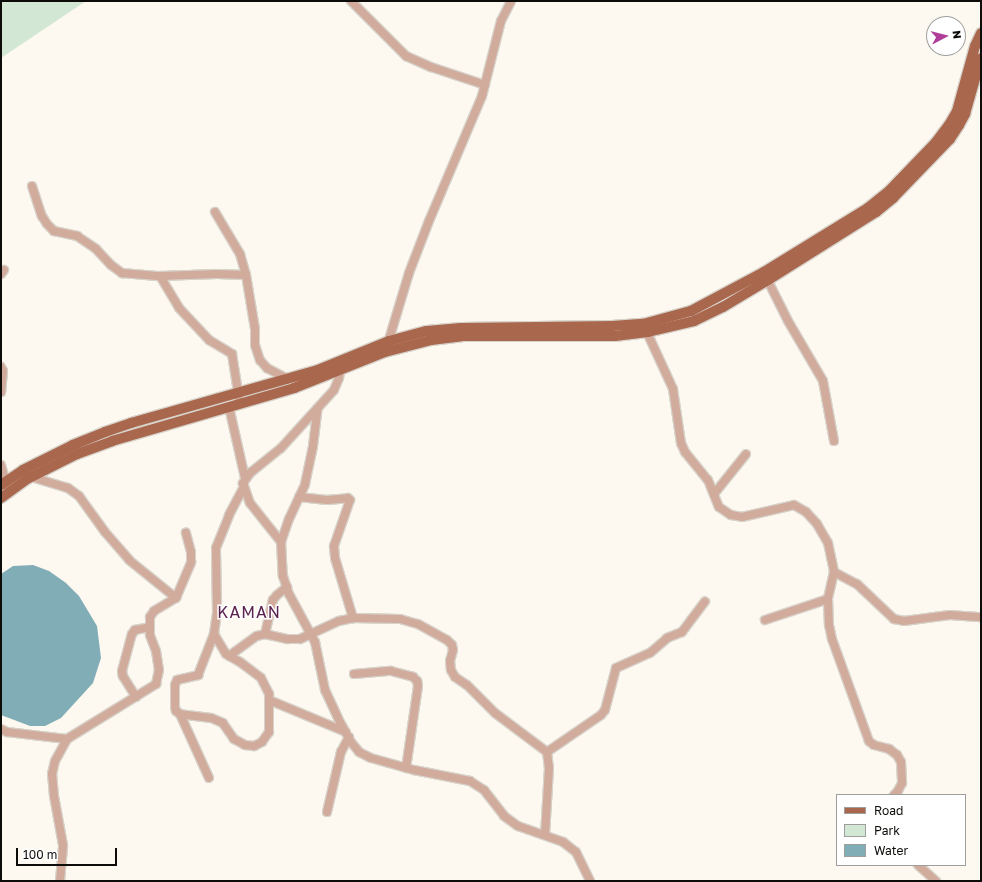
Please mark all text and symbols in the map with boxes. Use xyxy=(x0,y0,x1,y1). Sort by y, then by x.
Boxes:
north arrow xyxy=(926,16,966,56)
text: N xyxy=(950,30,964,40)
district label: KAMAN xyxy=(217,602,281,622)
legend xyxy=(836,794,966,866)
text: Road xyxy=(874,803,903,818)
text: Park xyxy=(874,823,900,838)
scale bar xyxy=(18,840,119,866)
text: Water xyxy=(874,843,908,858)
text: 100 m xyxy=(23,847,57,862)

